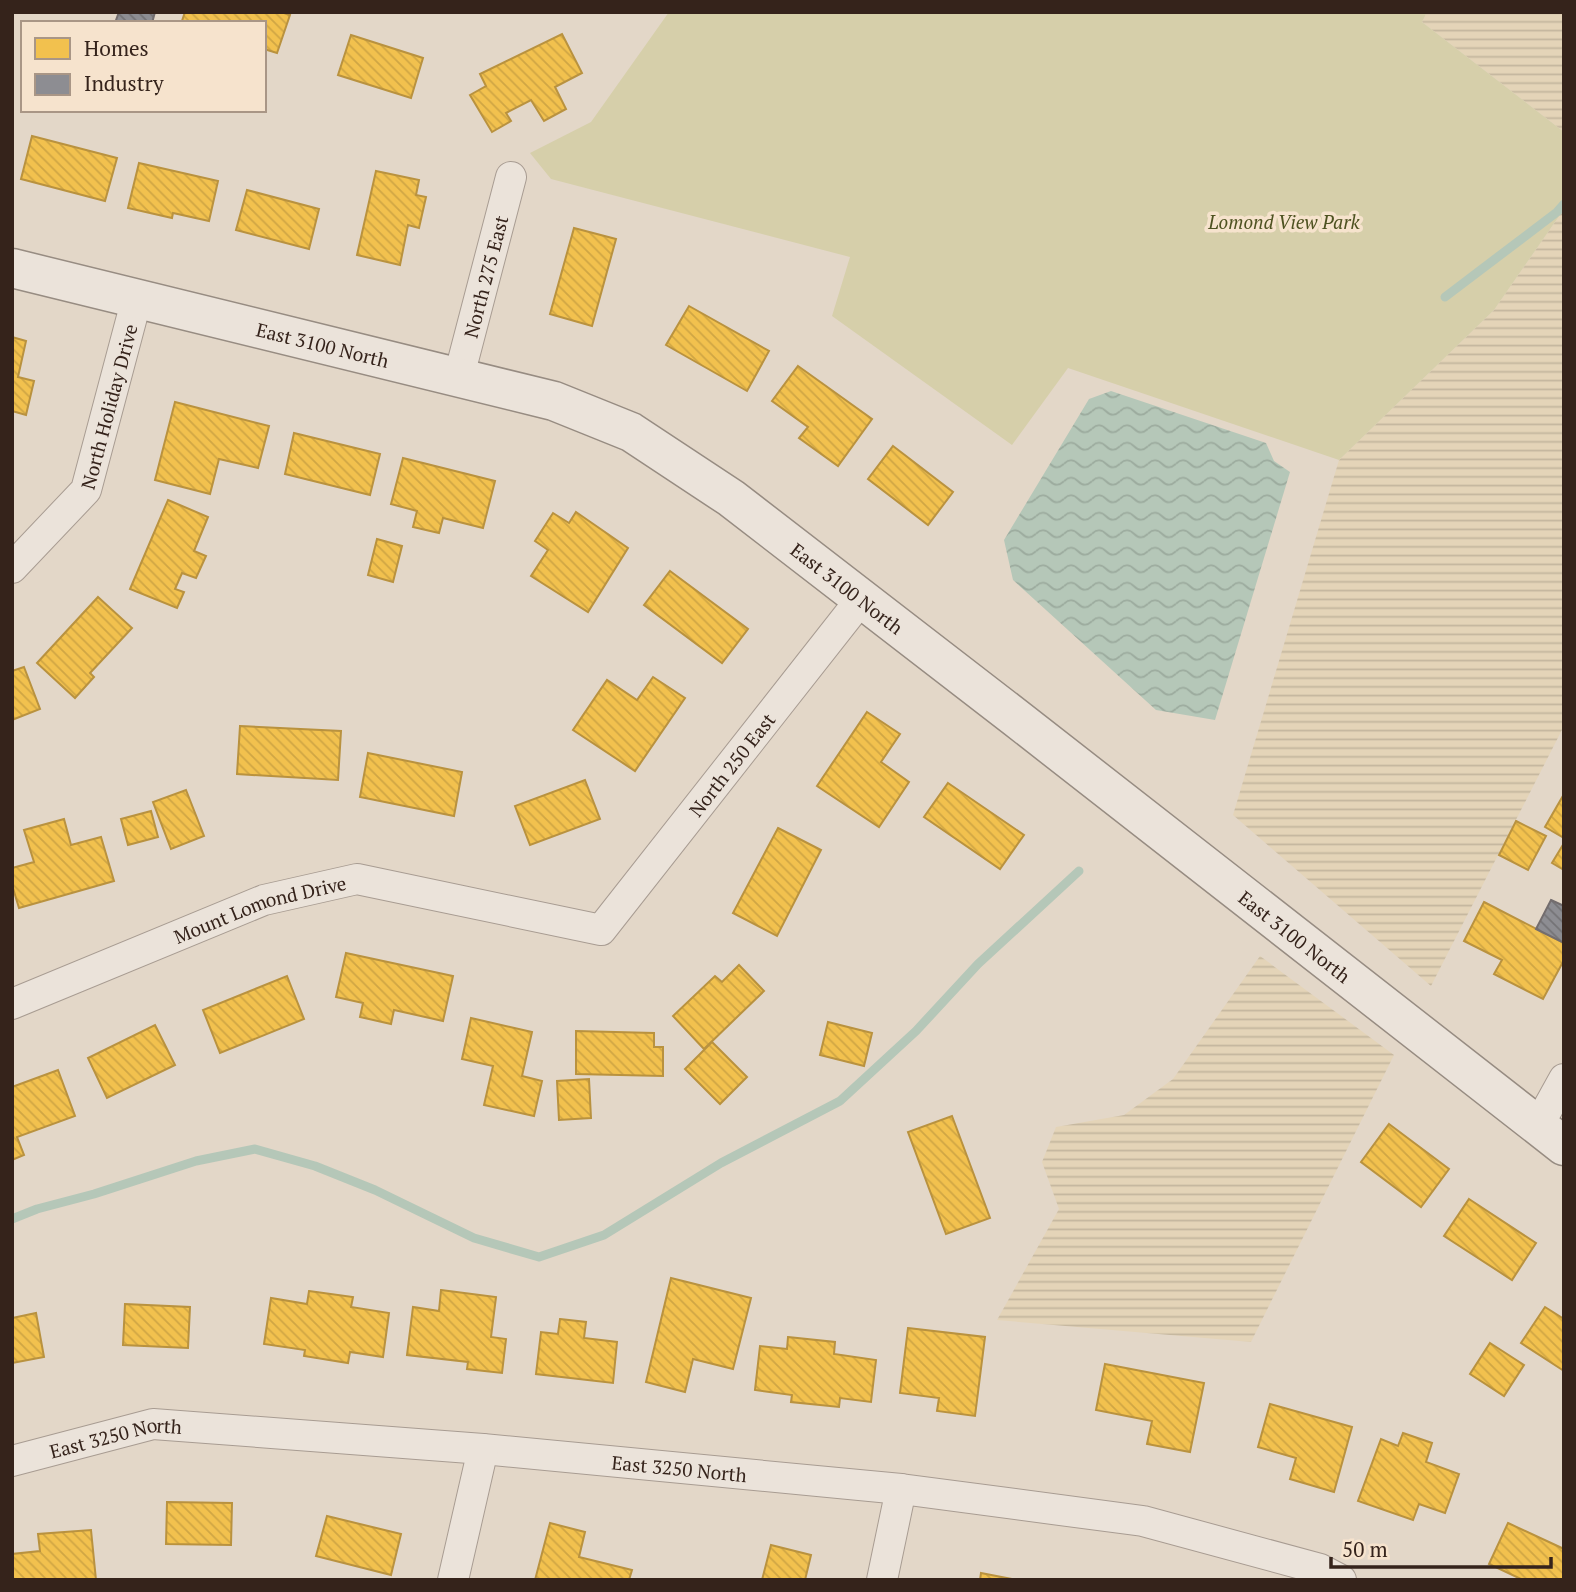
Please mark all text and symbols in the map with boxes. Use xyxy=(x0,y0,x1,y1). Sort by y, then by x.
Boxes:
legend xyxy=(21,21,266,112)
text: Homes xyxy=(84,34,149,62)
text: Industry xyxy=(84,69,164,97)
park label: Lomond View Park xyxy=(1207,209,1361,234)
street label: North 275 East xyxy=(457,212,513,340)
street label: East 3100 North xyxy=(254,316,392,373)
street label: North Holiday Drive xyxy=(74,321,142,492)
street label: East 3100 North xyxy=(786,537,909,639)
street label: North 250 East xyxy=(683,707,780,821)
street label: Mount Lomond Drive xyxy=(170,869,348,949)
street label: East 3100 North xyxy=(1234,884,1356,988)
street label: East 3250 North xyxy=(47,1411,183,1463)
street label: East 3250 North xyxy=(611,1449,748,1487)
scale bar xyxy=(1331,1526,1552,1570)
text: 50 m xyxy=(1342,1535,1388,1563)

